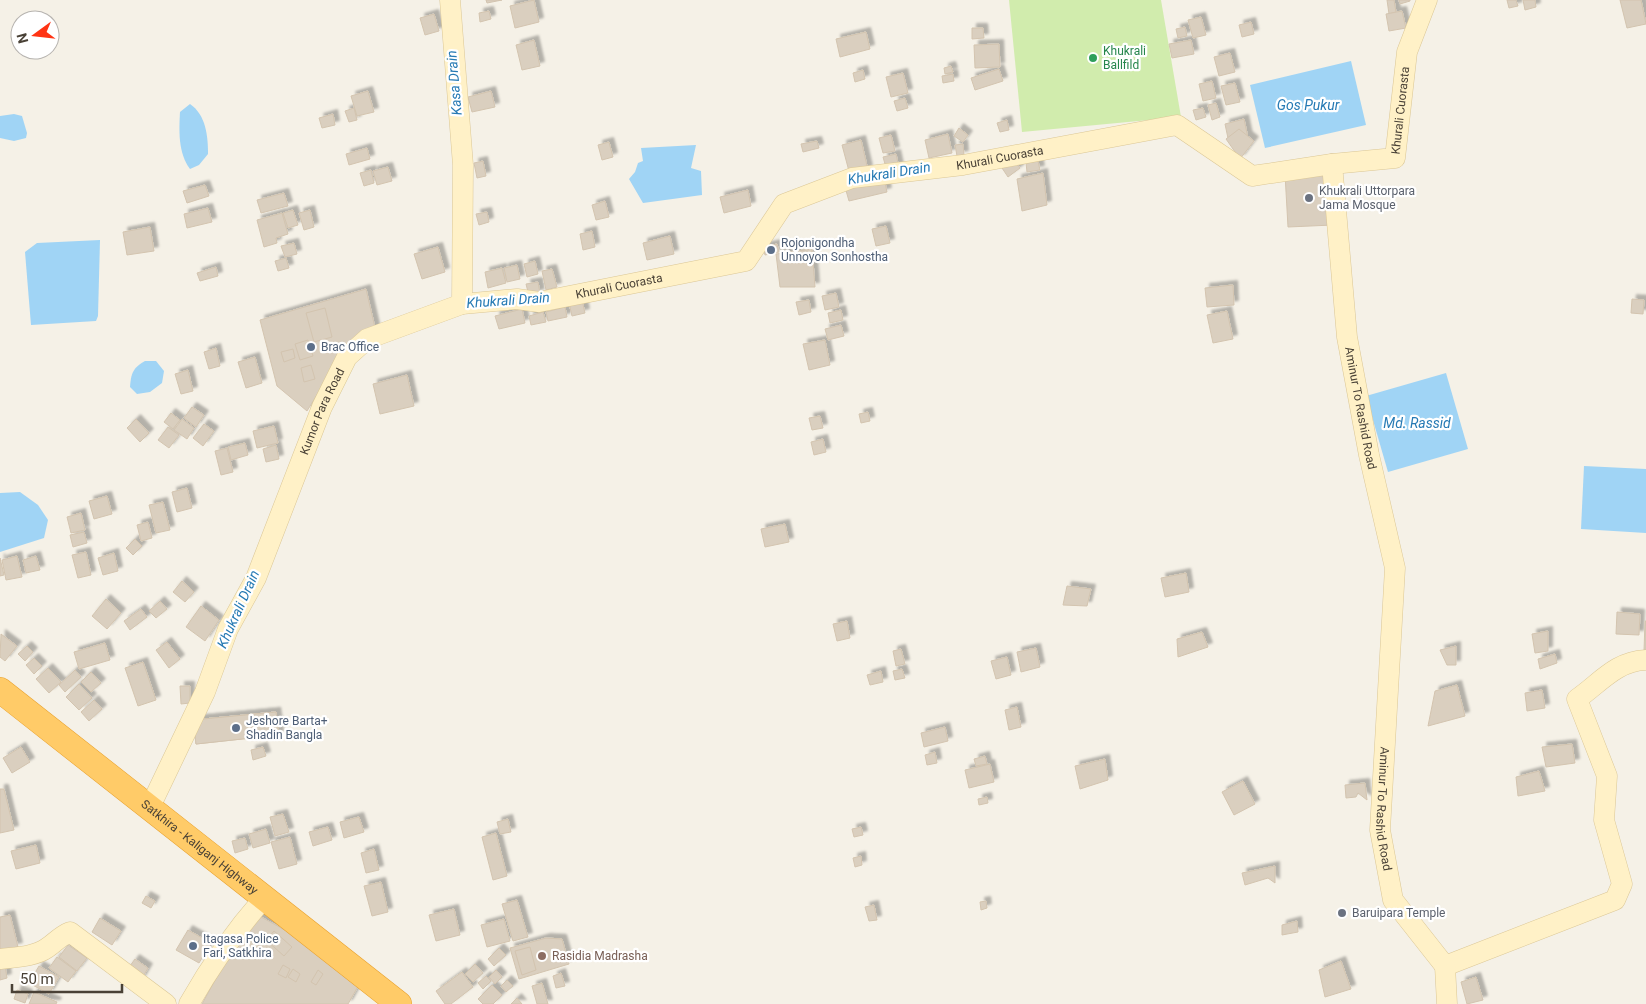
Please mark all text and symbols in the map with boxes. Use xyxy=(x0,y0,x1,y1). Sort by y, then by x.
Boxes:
north arrow xyxy=(10,10,60,60)
text: N xyxy=(13,32,31,45)
place label: Khukrali Ballfild xyxy=(1103,44,1146,72)
water label: Kasa Drain xyxy=(443,50,465,116)
marker: Khukrali Ballfild xyxy=(1087,52,1099,64)
street label: Khurali Cuorasta xyxy=(1388,66,1412,155)
water label: Gos Pukur xyxy=(1277,97,1340,113)
street label: Khurali Cuorasta xyxy=(956,143,1045,173)
water label: Khukrali Drain xyxy=(846,159,932,187)
place label: Khukrali Uttorpara Jama Mosque xyxy=(1319,184,1415,212)
marker: Khukrali Uttorpara Jama Mosque xyxy=(1303,192,1315,204)
place label: Rojonigondha Unnoyon Sonhostha xyxy=(781,236,888,264)
marker: Rojonigondha Unnoyon Sonhostha xyxy=(765,244,777,256)
street label: Khurali Cuorasta xyxy=(574,271,664,302)
water label: Khukrali Drain xyxy=(466,289,550,311)
place label: Brac Office xyxy=(321,340,379,354)
marker: Brac Office xyxy=(305,341,317,353)
street label: Aminur To Rashid Road xyxy=(1342,346,1379,471)
street label: Kumor Para Road xyxy=(297,366,347,457)
water label: Md. Rassid xyxy=(1383,415,1451,431)
water label: Khukrali Drain xyxy=(214,568,262,650)
place label: Jeshore Barta+ Shadin Bangla xyxy=(246,714,328,742)
marker: Jeshore Barta+ Shadin Bangla xyxy=(230,722,242,734)
street label: Aminur To Rashid Road xyxy=(1373,746,1394,872)
street label: Satkhira - Kaliganj Highway xyxy=(138,797,261,897)
place label: Baruipara Temple xyxy=(1352,906,1445,920)
marker: Baruipara Temple xyxy=(1336,907,1348,919)
place label: Itagasa Police Fari, Satkhira xyxy=(203,932,279,960)
marker: Itagasa Police Fari, Satkhira xyxy=(187,940,199,952)
place label: Rasidia Madrasha xyxy=(552,949,648,963)
marker: Rasidia Madrasha xyxy=(536,950,548,962)
scale bar xyxy=(12,962,122,994)
text: 50 m xyxy=(20,970,54,988)

